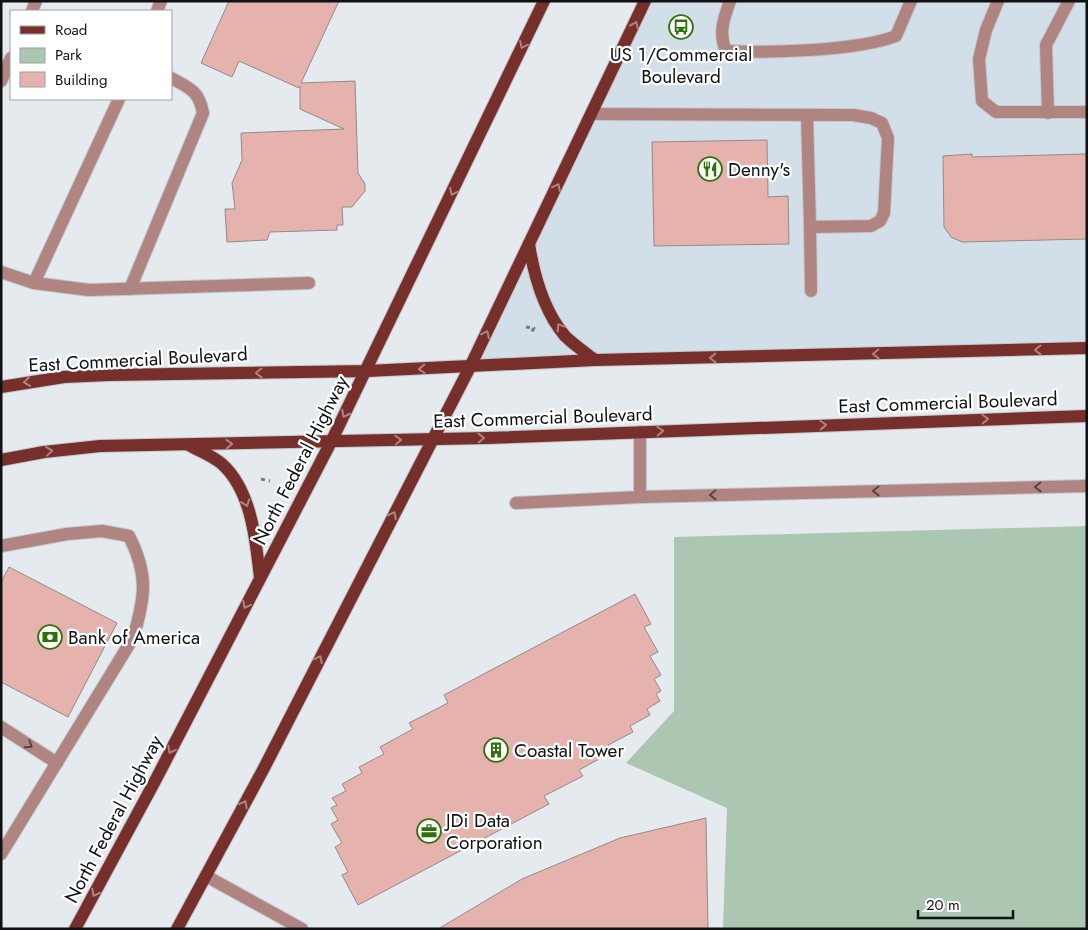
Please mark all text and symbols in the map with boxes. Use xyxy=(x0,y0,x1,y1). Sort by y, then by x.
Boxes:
legend xyxy=(10,10,172,100)
bus stop icon: US 1/Commercial Boulevard xyxy=(668,14,694,40)
text: Road xyxy=(55,19,87,41)
one-way arrow xyxy=(628,21,639,30)
one-way arrow xyxy=(519,40,529,49)
place label: US 1/Commercial Boulevard xyxy=(610,41,752,90)
text: Park xyxy=(55,44,82,66)
text: Building xyxy=(55,69,107,91)
restaurant icon: Denny's xyxy=(697,156,723,182)
place label: Denny's xyxy=(728,156,790,183)
one-way arrow xyxy=(551,183,561,192)
one-way arrow xyxy=(448,187,459,196)
one-way arrow xyxy=(557,324,566,333)
one-way arrow xyxy=(480,330,491,339)
street label: East Commercial Boulevard xyxy=(28,340,248,379)
one-way arrow xyxy=(1034,344,1042,355)
one-way arrow xyxy=(871,348,879,359)
one-way arrow xyxy=(709,352,717,363)
one-way arrow xyxy=(417,363,425,374)
one-way arrow xyxy=(255,367,263,378)
street label: North Federal Highway xyxy=(246,370,355,549)
one-way arrow xyxy=(23,376,31,387)
street label: East Commercial Boulevard xyxy=(838,385,1058,420)
street label: East Commercial Boulevard xyxy=(433,400,653,435)
one-way arrow xyxy=(341,409,351,418)
one-way arrow xyxy=(981,414,989,425)
one-way arrow xyxy=(819,420,827,431)
one-way arrow xyxy=(657,426,665,437)
one-way arrow xyxy=(477,433,485,443)
one-way arrow xyxy=(394,435,402,445)
one-way arrow xyxy=(226,439,233,449)
one-way arrow xyxy=(46,446,54,457)
one-way arrow xyxy=(1034,482,1042,492)
one-way arrow xyxy=(871,486,879,496)
one-way arrow xyxy=(709,490,717,501)
one-way arrow xyxy=(240,498,250,506)
one-way arrow xyxy=(387,511,397,520)
one-way arrow xyxy=(242,600,252,609)
bank icon: Bank of America xyxy=(37,624,63,650)
place label: Bank of America xyxy=(68,624,200,651)
one-way arrow xyxy=(313,656,323,665)
street label: North Federal Highway xyxy=(58,730,169,908)
building icon: Coastal Tower xyxy=(483,737,509,763)
place label: Coastal Tower xyxy=(514,737,624,764)
one-way arrow xyxy=(23,739,33,748)
one-way arrow xyxy=(167,744,177,753)
one-way arrow xyxy=(238,800,248,809)
place label: JDi Data Corporation xyxy=(443,807,543,856)
office icon: JDi Data Corporation xyxy=(416,818,442,844)
one-way arrow xyxy=(91,888,101,897)
scale bar xyxy=(918,888,1013,920)
text: 20 m xyxy=(926,894,960,916)

